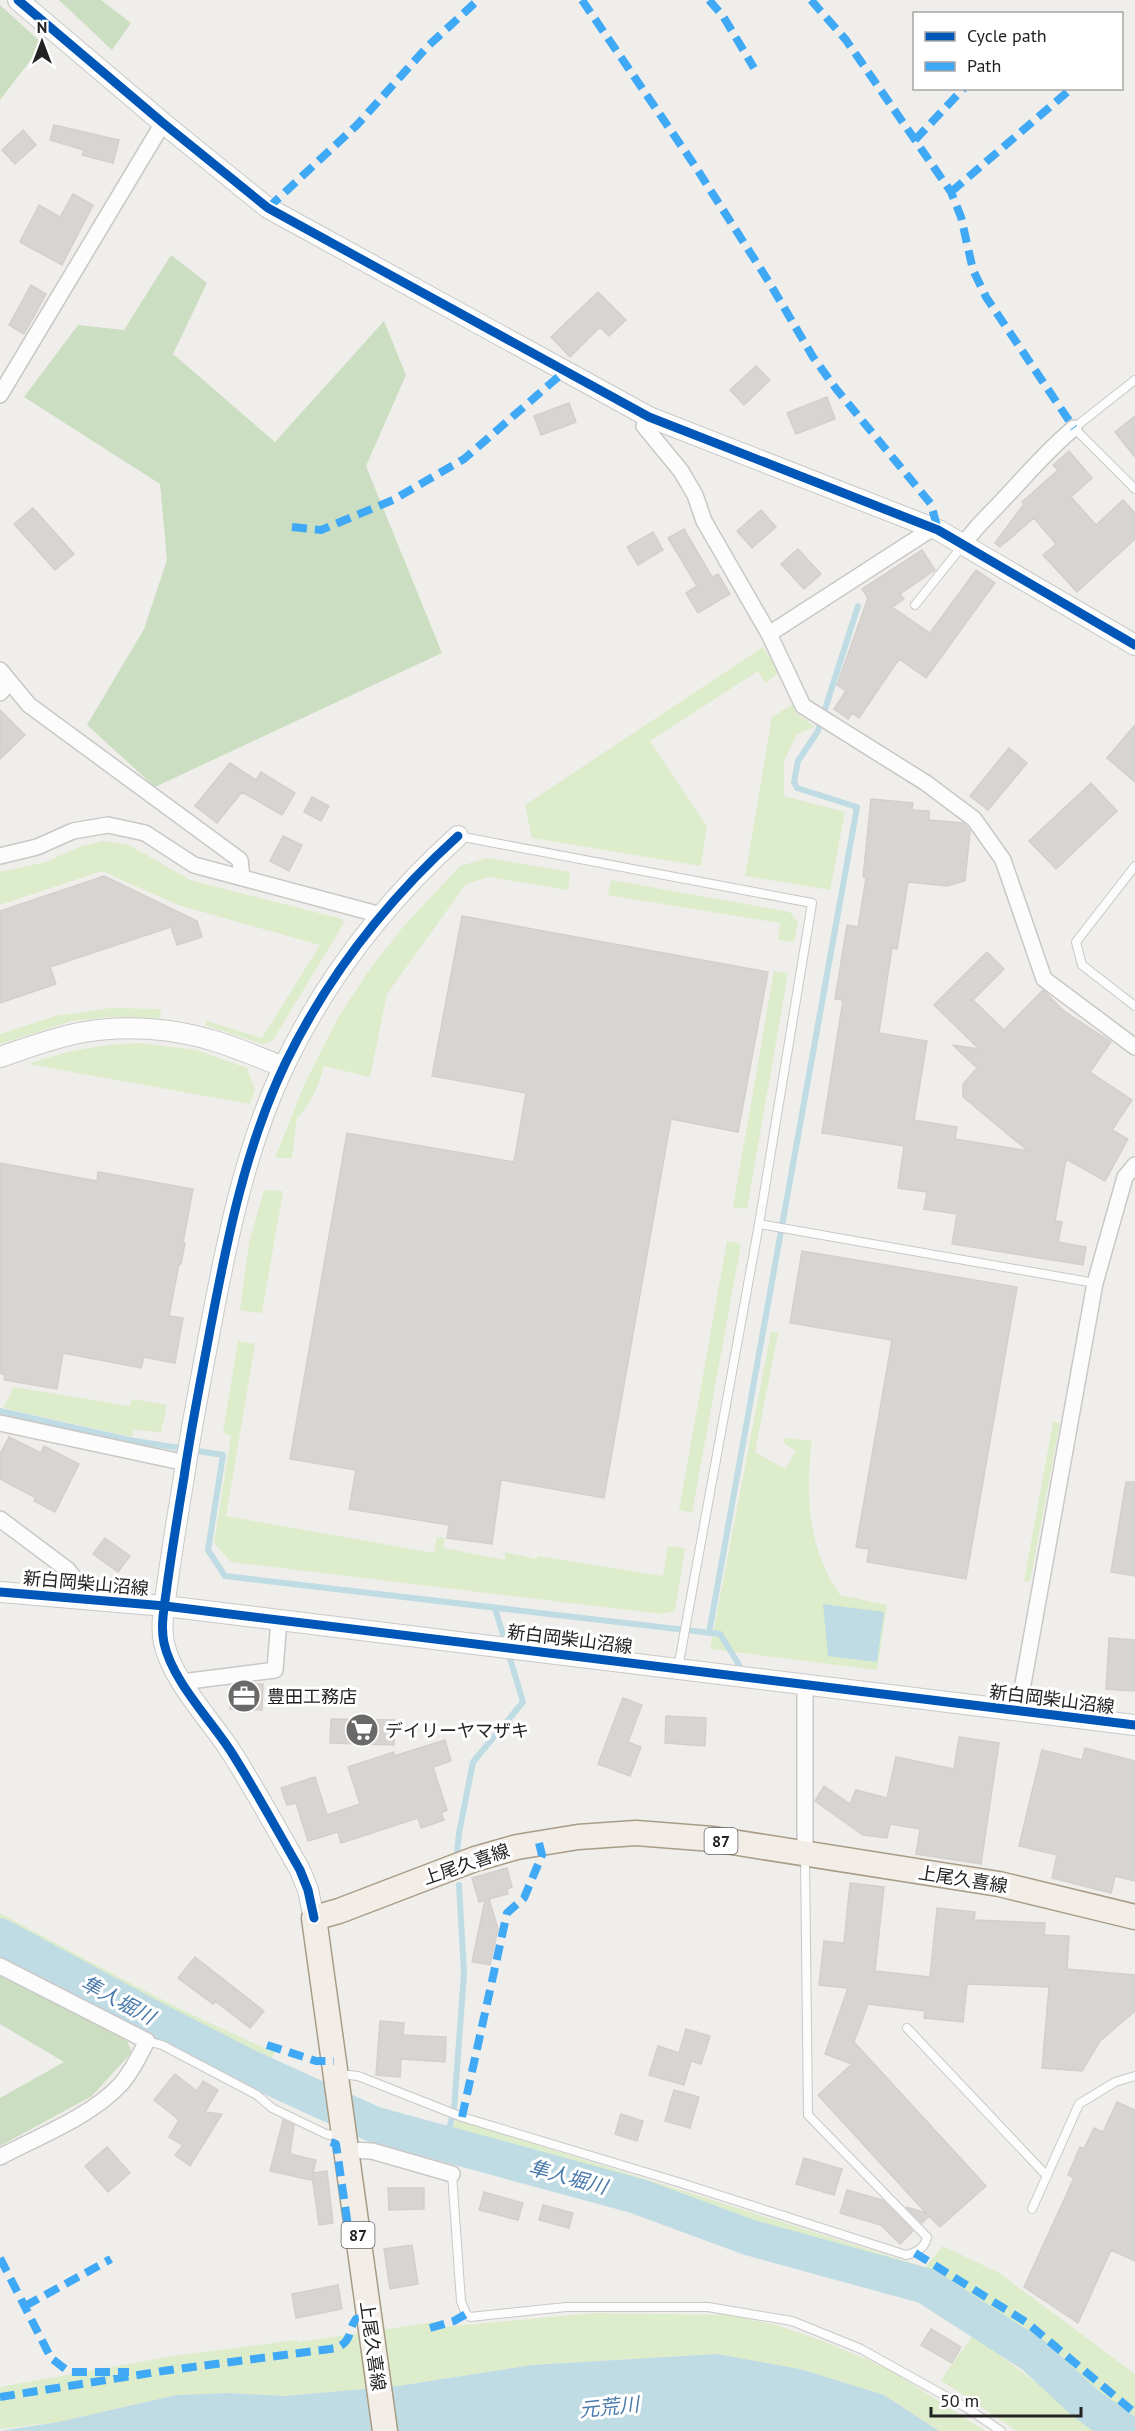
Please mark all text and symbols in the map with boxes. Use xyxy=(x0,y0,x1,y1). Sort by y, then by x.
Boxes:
north arrow xyxy=(12,12,72,72)
legend xyxy=(913,12,1123,90)
text: N xyxy=(37,17,47,37)
text: Cycle path xyxy=(967,24,1047,47)
text: Path xyxy=(967,54,1001,77)
street label: 新白岡柴山沼線 xyxy=(22,1566,150,1600)
street label: 新白岡柴山沼線 xyxy=(506,1620,634,1658)
office icon: 豊田工務店 xyxy=(226,1678,262,1714)
street label: 新白岡柴山沼線 xyxy=(988,1680,1116,1718)
place label: 豊田工務店 xyxy=(267,1685,357,1708)
supermarket icon: デイリーヤマザキ xyxy=(344,1712,380,1748)
place label: デイリーヤマザキ xyxy=(385,1719,529,1742)
road number: 87 xyxy=(704,1828,738,1854)
street label: 上尾久喜線 xyxy=(420,1838,512,1890)
street label: 上尾久喜線 xyxy=(917,1861,1009,1897)
water label: 隼人堀川 xyxy=(77,1970,161,2031)
water label: 隼人堀川 xyxy=(526,2154,612,2200)
road number: 87 xyxy=(342,2222,374,2248)
street label: 上尾久喜線 xyxy=(355,2300,391,2392)
scale bar xyxy=(931,2380,1081,2418)
text: 50 m xyxy=(940,2389,979,2412)
water label: 元荒川 xyxy=(578,2391,642,2423)

